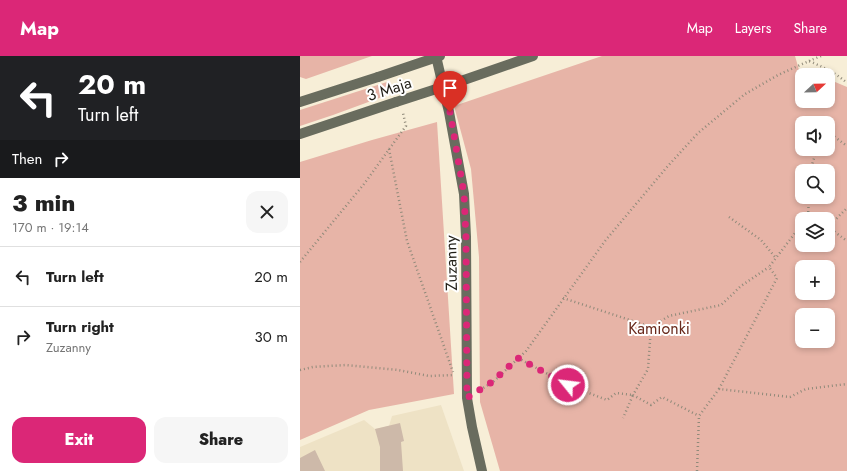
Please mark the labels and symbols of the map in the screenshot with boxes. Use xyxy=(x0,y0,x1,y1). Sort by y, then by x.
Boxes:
north arrow xyxy=(795,68,835,108)
street label: 3 Maja xyxy=(364,71,414,107)
pin xyxy=(433,71,467,112)
street label: Zuzanny xyxy=(439,234,463,291)
park label: Kamionki xyxy=(628,317,690,340)
position arrow xyxy=(547,364,589,406)

